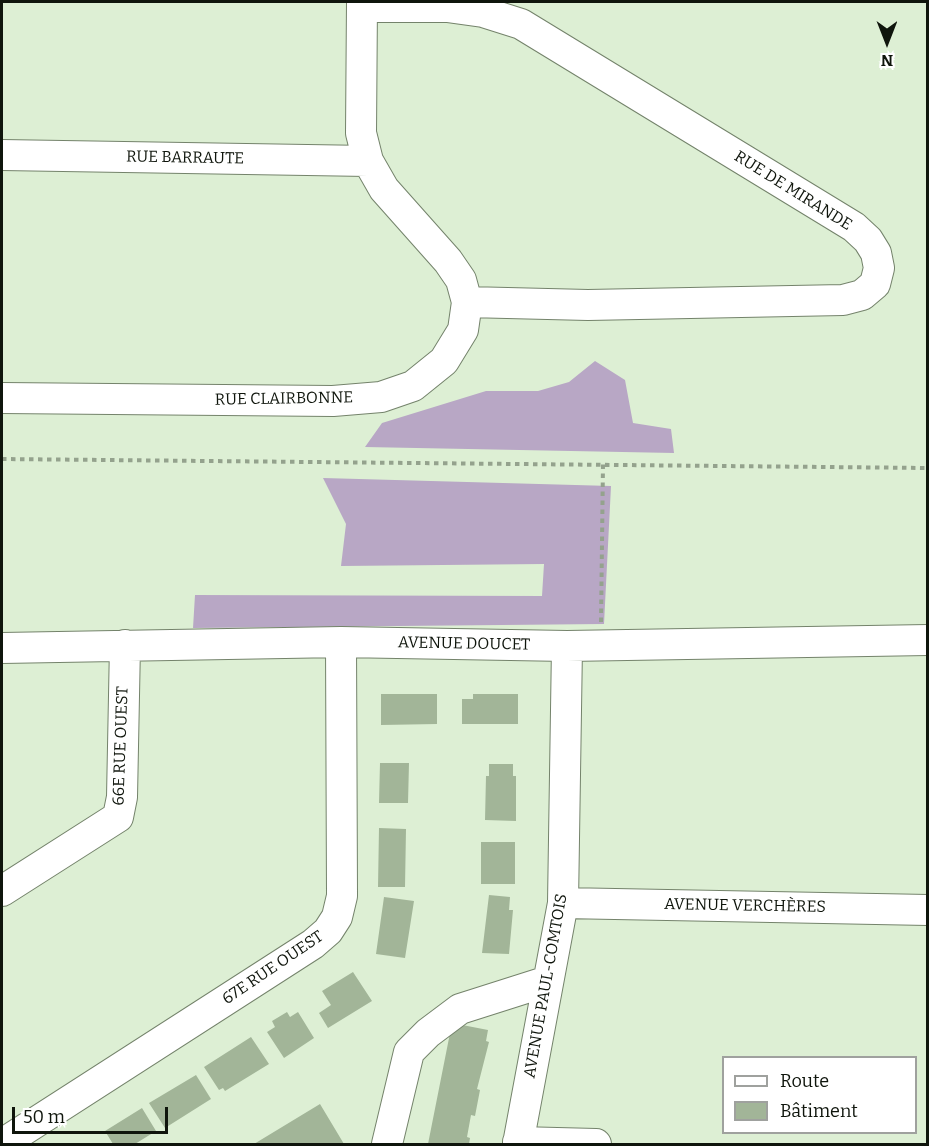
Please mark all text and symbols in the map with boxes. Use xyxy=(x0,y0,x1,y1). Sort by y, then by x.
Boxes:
north arrow xyxy=(857,12,917,72)
text: N xyxy=(881,51,893,70)
street label: RUE BARRAUTE xyxy=(126,147,244,169)
street label: RUE DE MIRANDE xyxy=(731,147,855,235)
street label: RUE CLAIRBONNE xyxy=(215,388,353,410)
street label: AVENUE DOUCET xyxy=(398,633,530,655)
street label: 66E RUE OUEST xyxy=(109,686,133,806)
street label: AVENUE PAUL-COMTOIS xyxy=(520,892,572,1080)
street label: AVENUE VERCHÈRES xyxy=(664,895,826,917)
street label: 67E RUE OUEST xyxy=(219,927,327,1009)
legend xyxy=(722,1056,917,1134)
text: Route xyxy=(780,1070,829,1092)
scale bar xyxy=(15,1095,171,1133)
text: Bâtiment xyxy=(780,1100,858,1122)
text: 50 m xyxy=(23,1106,65,1128)

